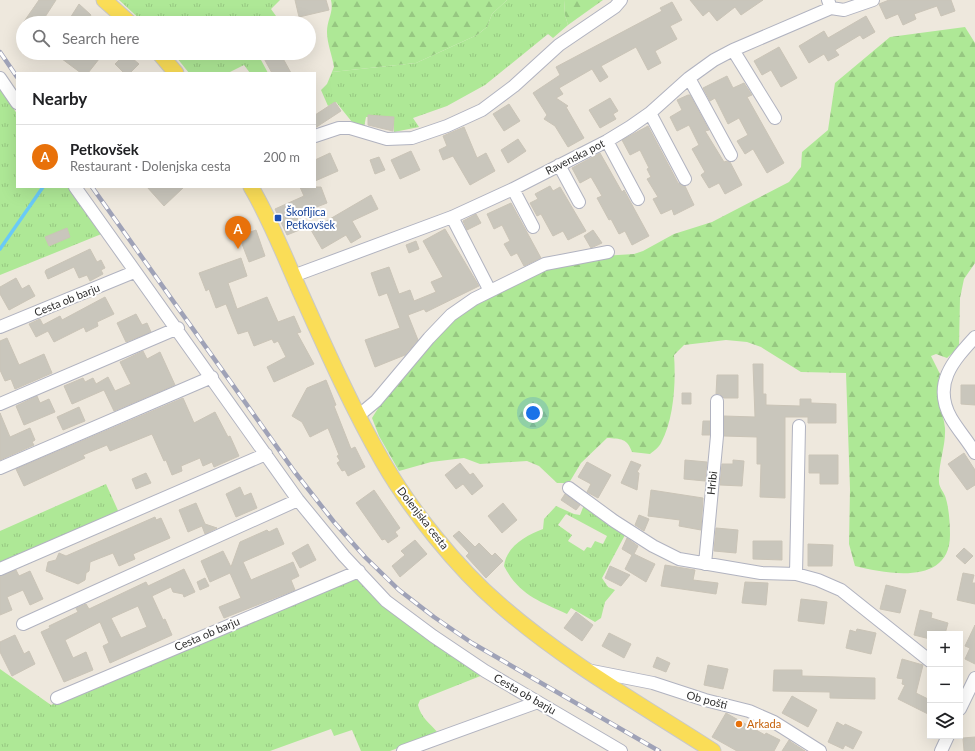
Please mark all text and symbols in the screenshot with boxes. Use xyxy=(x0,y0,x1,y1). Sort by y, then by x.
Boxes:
search box xyxy=(16,16,316,60)
icon: search xyxy=(30,27,52,49)
text: Search here xyxy=(62,29,139,47)
text: Nearby xyxy=(32,88,87,109)
street label: Ravenska pot xyxy=(543,136,607,177)
text: Petkovšek xyxy=(70,140,139,158)
text: A xyxy=(40,149,50,165)
text: 200 m xyxy=(263,149,300,165)
text: Restaurant · Dolenjska cesta xyxy=(70,158,231,174)
place label: Škofljica Petkovšek xyxy=(286,205,336,231)
marker: Škofljica Petkovšek xyxy=(273,213,283,223)
pin: A xyxy=(225,216,251,249)
street label: Cesta ob barju xyxy=(32,280,102,319)
your location xyxy=(523,403,543,423)
street label: Hribi xyxy=(704,470,719,495)
street label: Dolenjska cesta xyxy=(395,484,452,551)
street label: Cesta ob barju xyxy=(172,614,241,653)
map controls xyxy=(927,631,963,739)
button: + xyxy=(927,631,963,667)
button: − xyxy=(927,667,963,703)
street label: Cesta ob barju xyxy=(492,671,559,717)
street label: Ob pošti xyxy=(685,688,729,711)
button: layers xyxy=(927,703,963,739)
place label: Arkada xyxy=(747,717,781,730)
marker: Arkada xyxy=(734,719,744,729)

